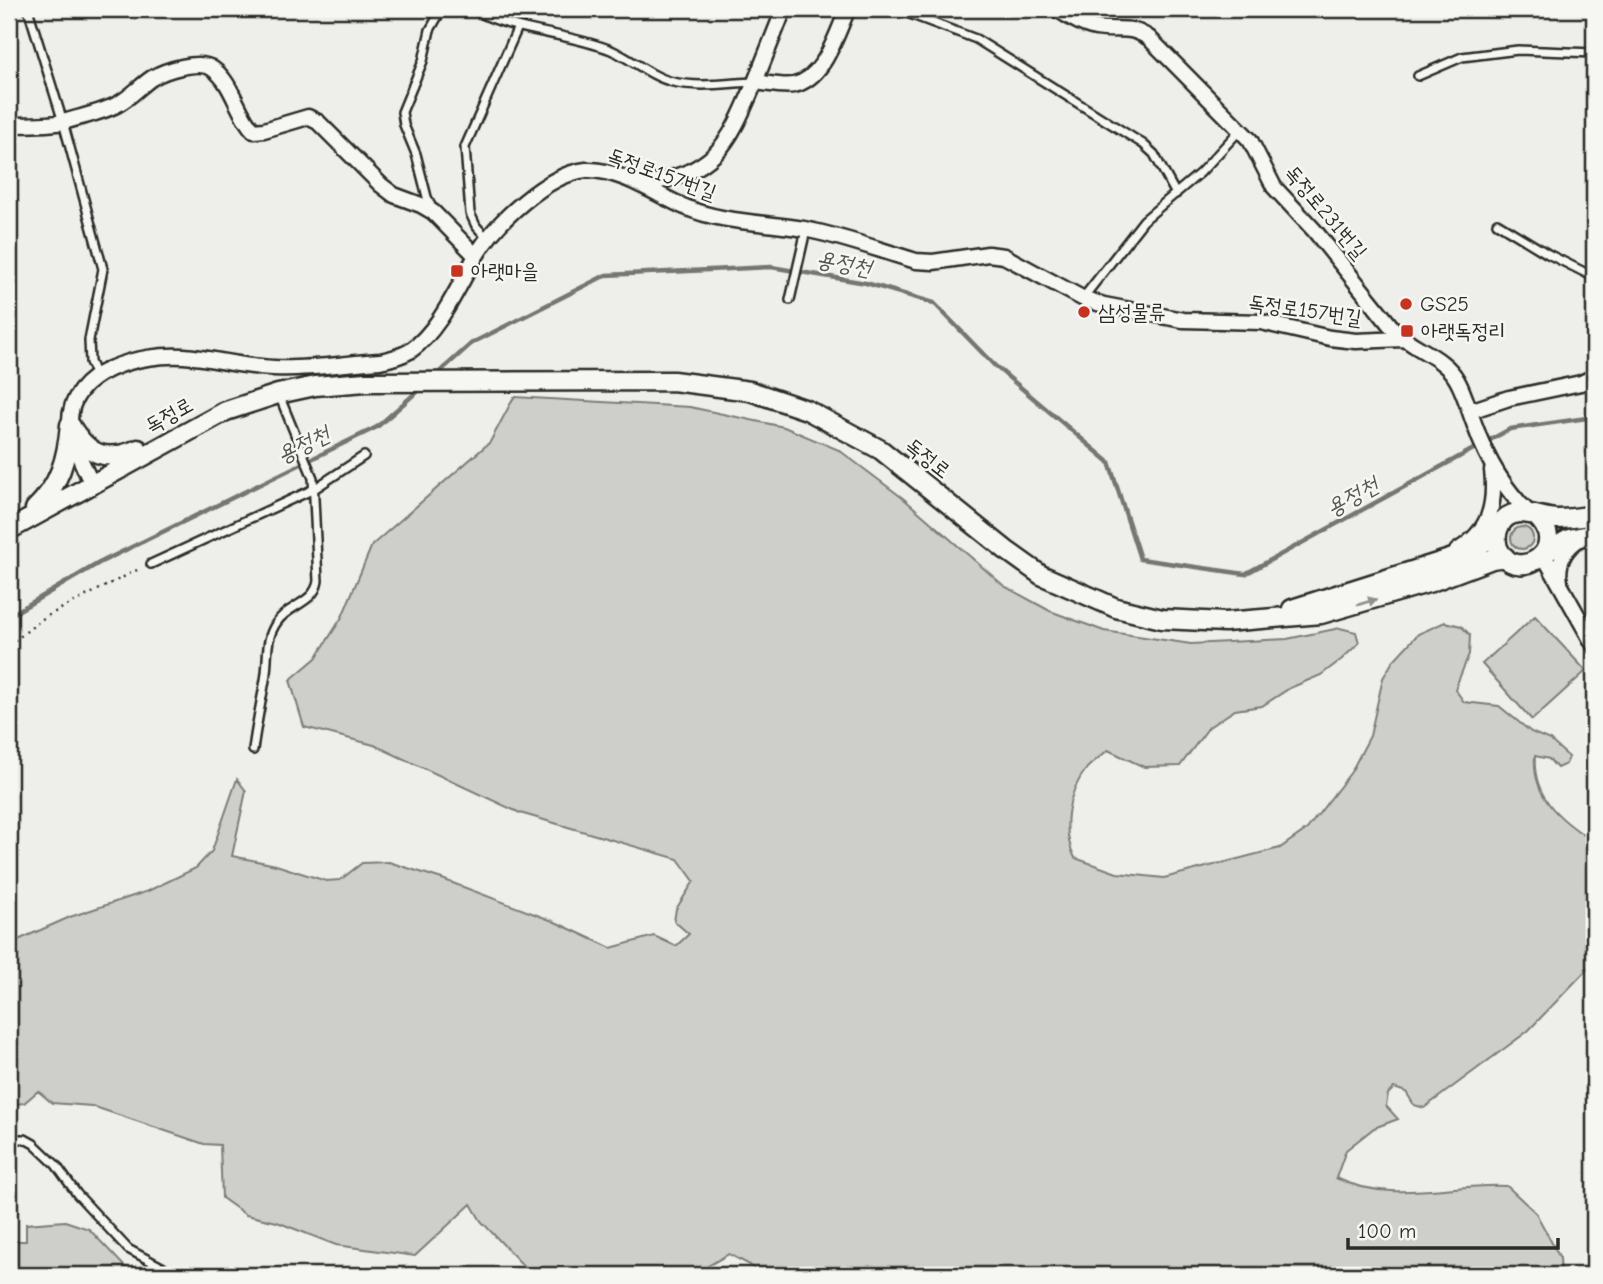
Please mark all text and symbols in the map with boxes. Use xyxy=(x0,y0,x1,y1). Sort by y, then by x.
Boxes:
street label: 독정로157번길 xyxy=(604,143,720,205)
street label: 독정로231번길 xyxy=(1280,160,1372,264)
water label: 용정천 xyxy=(814,245,876,283)
place label: 아랫마을 xyxy=(471,259,539,283)
marker: 아랫마을 xyxy=(449,263,465,279)
street label: 독정로157번길 xyxy=(1247,290,1363,330)
place label: GS25 xyxy=(1420,292,1469,316)
marker: GS25 xyxy=(1398,296,1414,312)
place label: 삼성물류 xyxy=(1098,300,1166,324)
marker: 삼성물류 xyxy=(1076,304,1092,320)
place label: 아랫독정리 xyxy=(1421,319,1506,343)
marker: 아랫독정리 xyxy=(1399,323,1415,339)
street label: 독정로 xyxy=(141,392,197,438)
water label: 용정천 xyxy=(272,419,336,469)
street label: 독정로 xyxy=(901,433,955,483)
water label: 용정천 xyxy=(1321,470,1385,522)
one-way arrow xyxy=(1356,596,1377,606)
scale bar xyxy=(1348,1207,1558,1251)
text: 100 m xyxy=(1358,1219,1416,1243)

